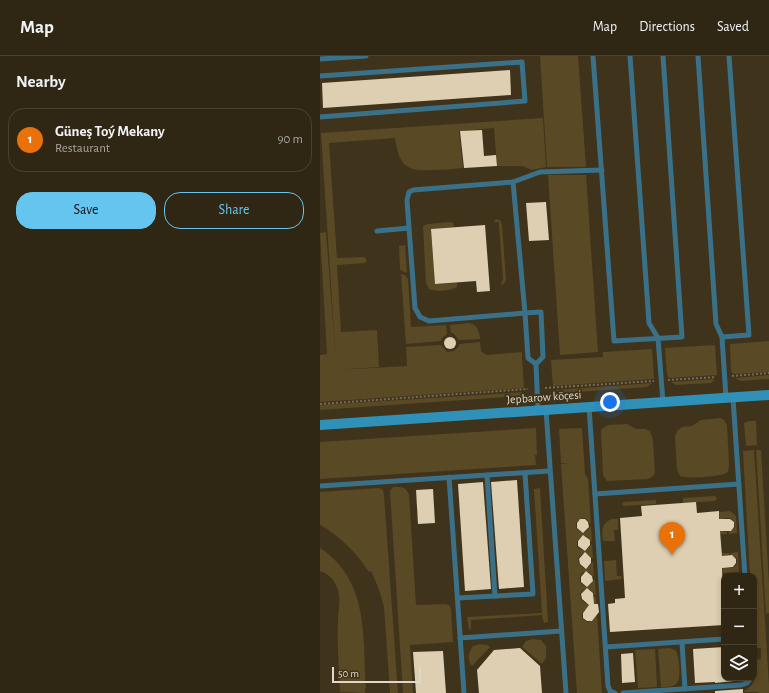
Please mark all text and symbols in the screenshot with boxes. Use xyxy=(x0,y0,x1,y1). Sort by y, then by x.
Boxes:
text: Map xyxy=(20,18,54,37)
text: Map xyxy=(593,20,617,34)
text: Directions xyxy=(639,20,695,34)
text: Saved xyxy=(717,20,749,34)
text: Nearby xyxy=(16,73,66,90)
text: Güneş Toý Mekany xyxy=(55,124,165,139)
text: 1 xyxy=(28,133,32,146)
text: 90 m xyxy=(277,133,303,146)
text: Restaurant xyxy=(55,142,110,155)
button: Save xyxy=(16,192,156,229)
button: Share xyxy=(164,192,304,229)
street label: Jepbarow köçesi xyxy=(506,388,582,406)
your location xyxy=(600,392,620,412)
pin: 1 xyxy=(659,522,685,555)
map controls xyxy=(721,573,757,681)
button: + xyxy=(721,573,757,609)
button: − xyxy=(721,609,757,645)
button: layers xyxy=(721,645,757,681)
scale bar xyxy=(332,665,421,684)
text: 50 m xyxy=(338,668,359,679)

